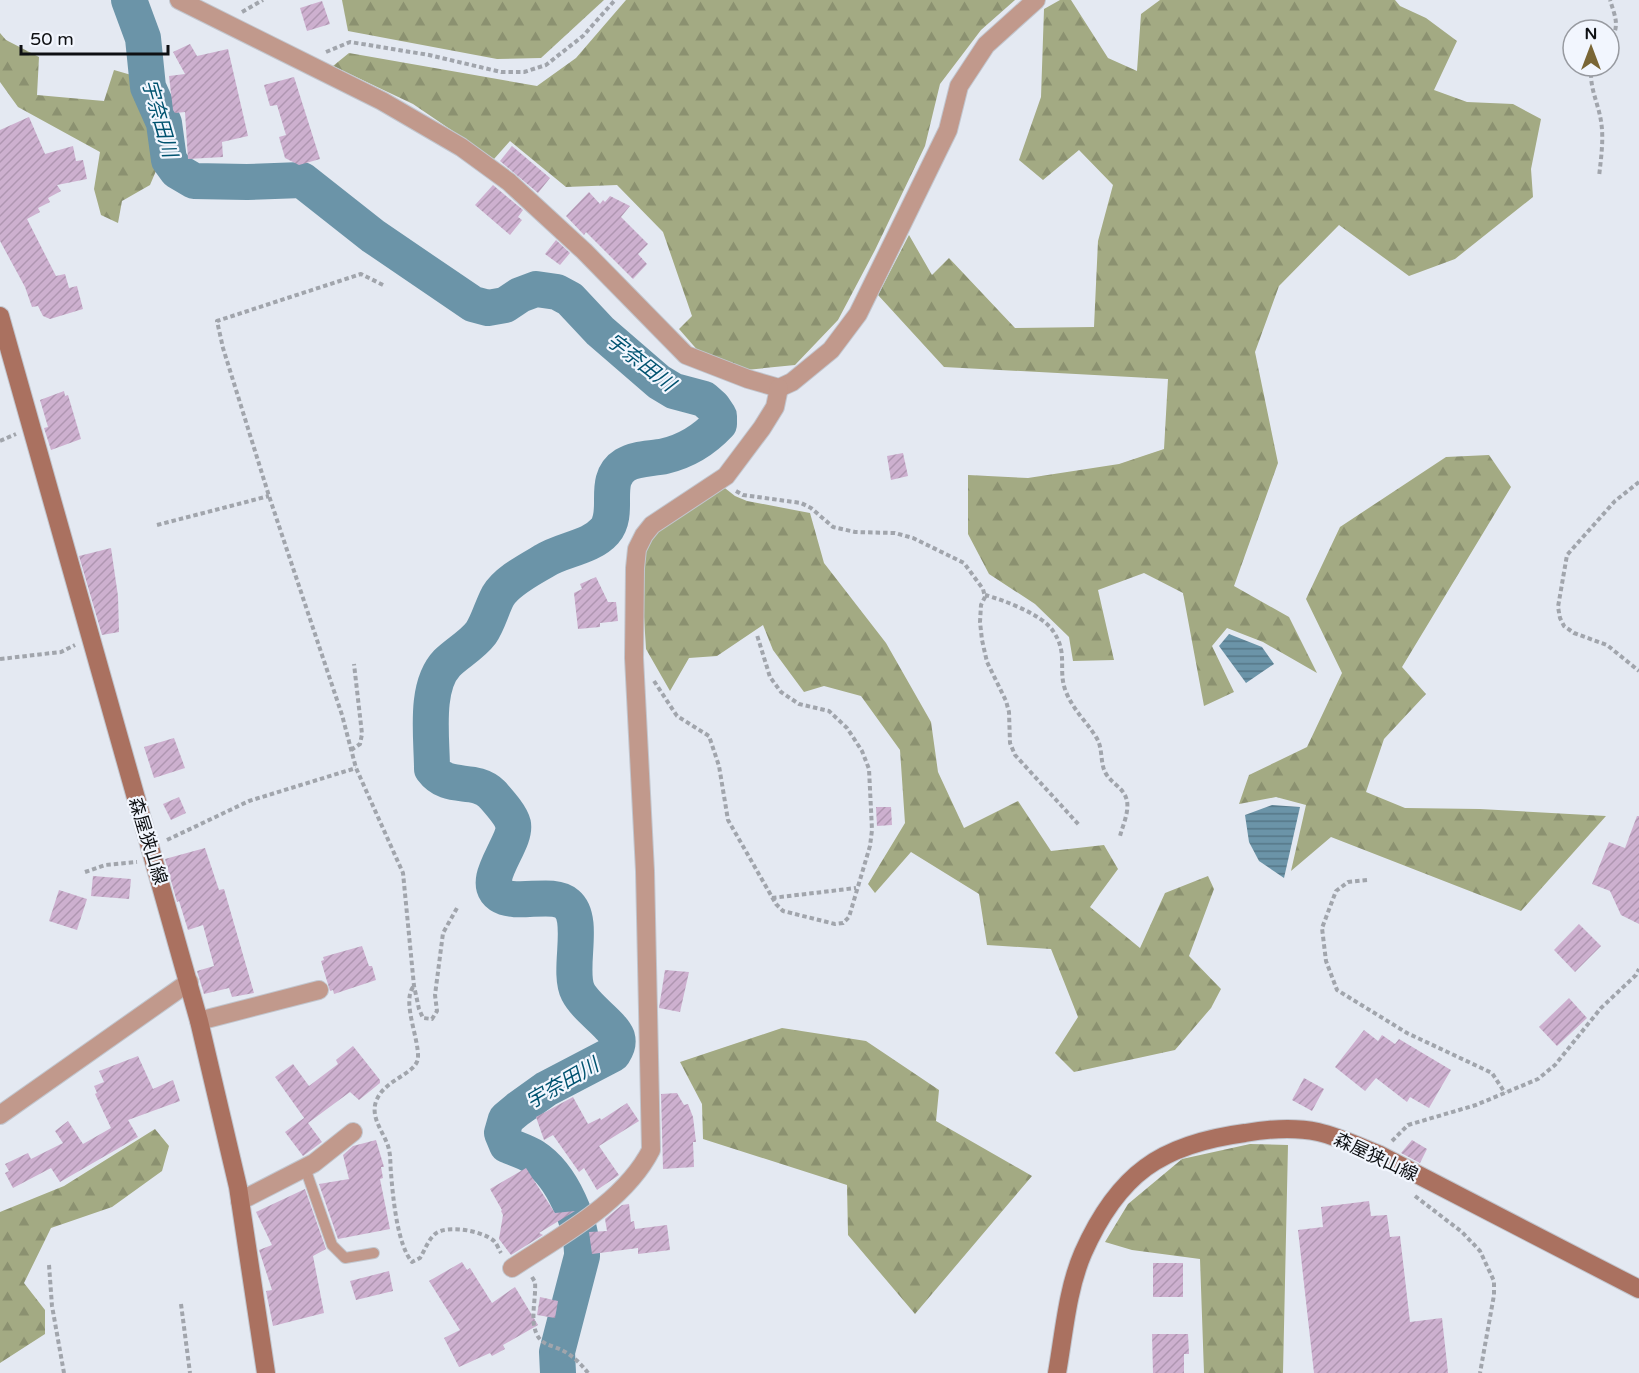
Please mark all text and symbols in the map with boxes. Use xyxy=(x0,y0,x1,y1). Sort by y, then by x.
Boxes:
scale bar xyxy=(21,18,168,56)
north arrow xyxy=(1561,18,1621,78)
text: N xyxy=(1585,24,1597,44)
text: 50 m xyxy=(30,28,74,50)
water label: 宇奈田川 xyxy=(136,77,182,162)
water label: 宇奈田川 xyxy=(601,329,681,398)
street label: 森屋狭山線 xyxy=(124,795,172,887)
water label: 宇奈田川 xyxy=(522,1052,605,1114)
street label: 森屋狭山線 xyxy=(1331,1128,1421,1186)

